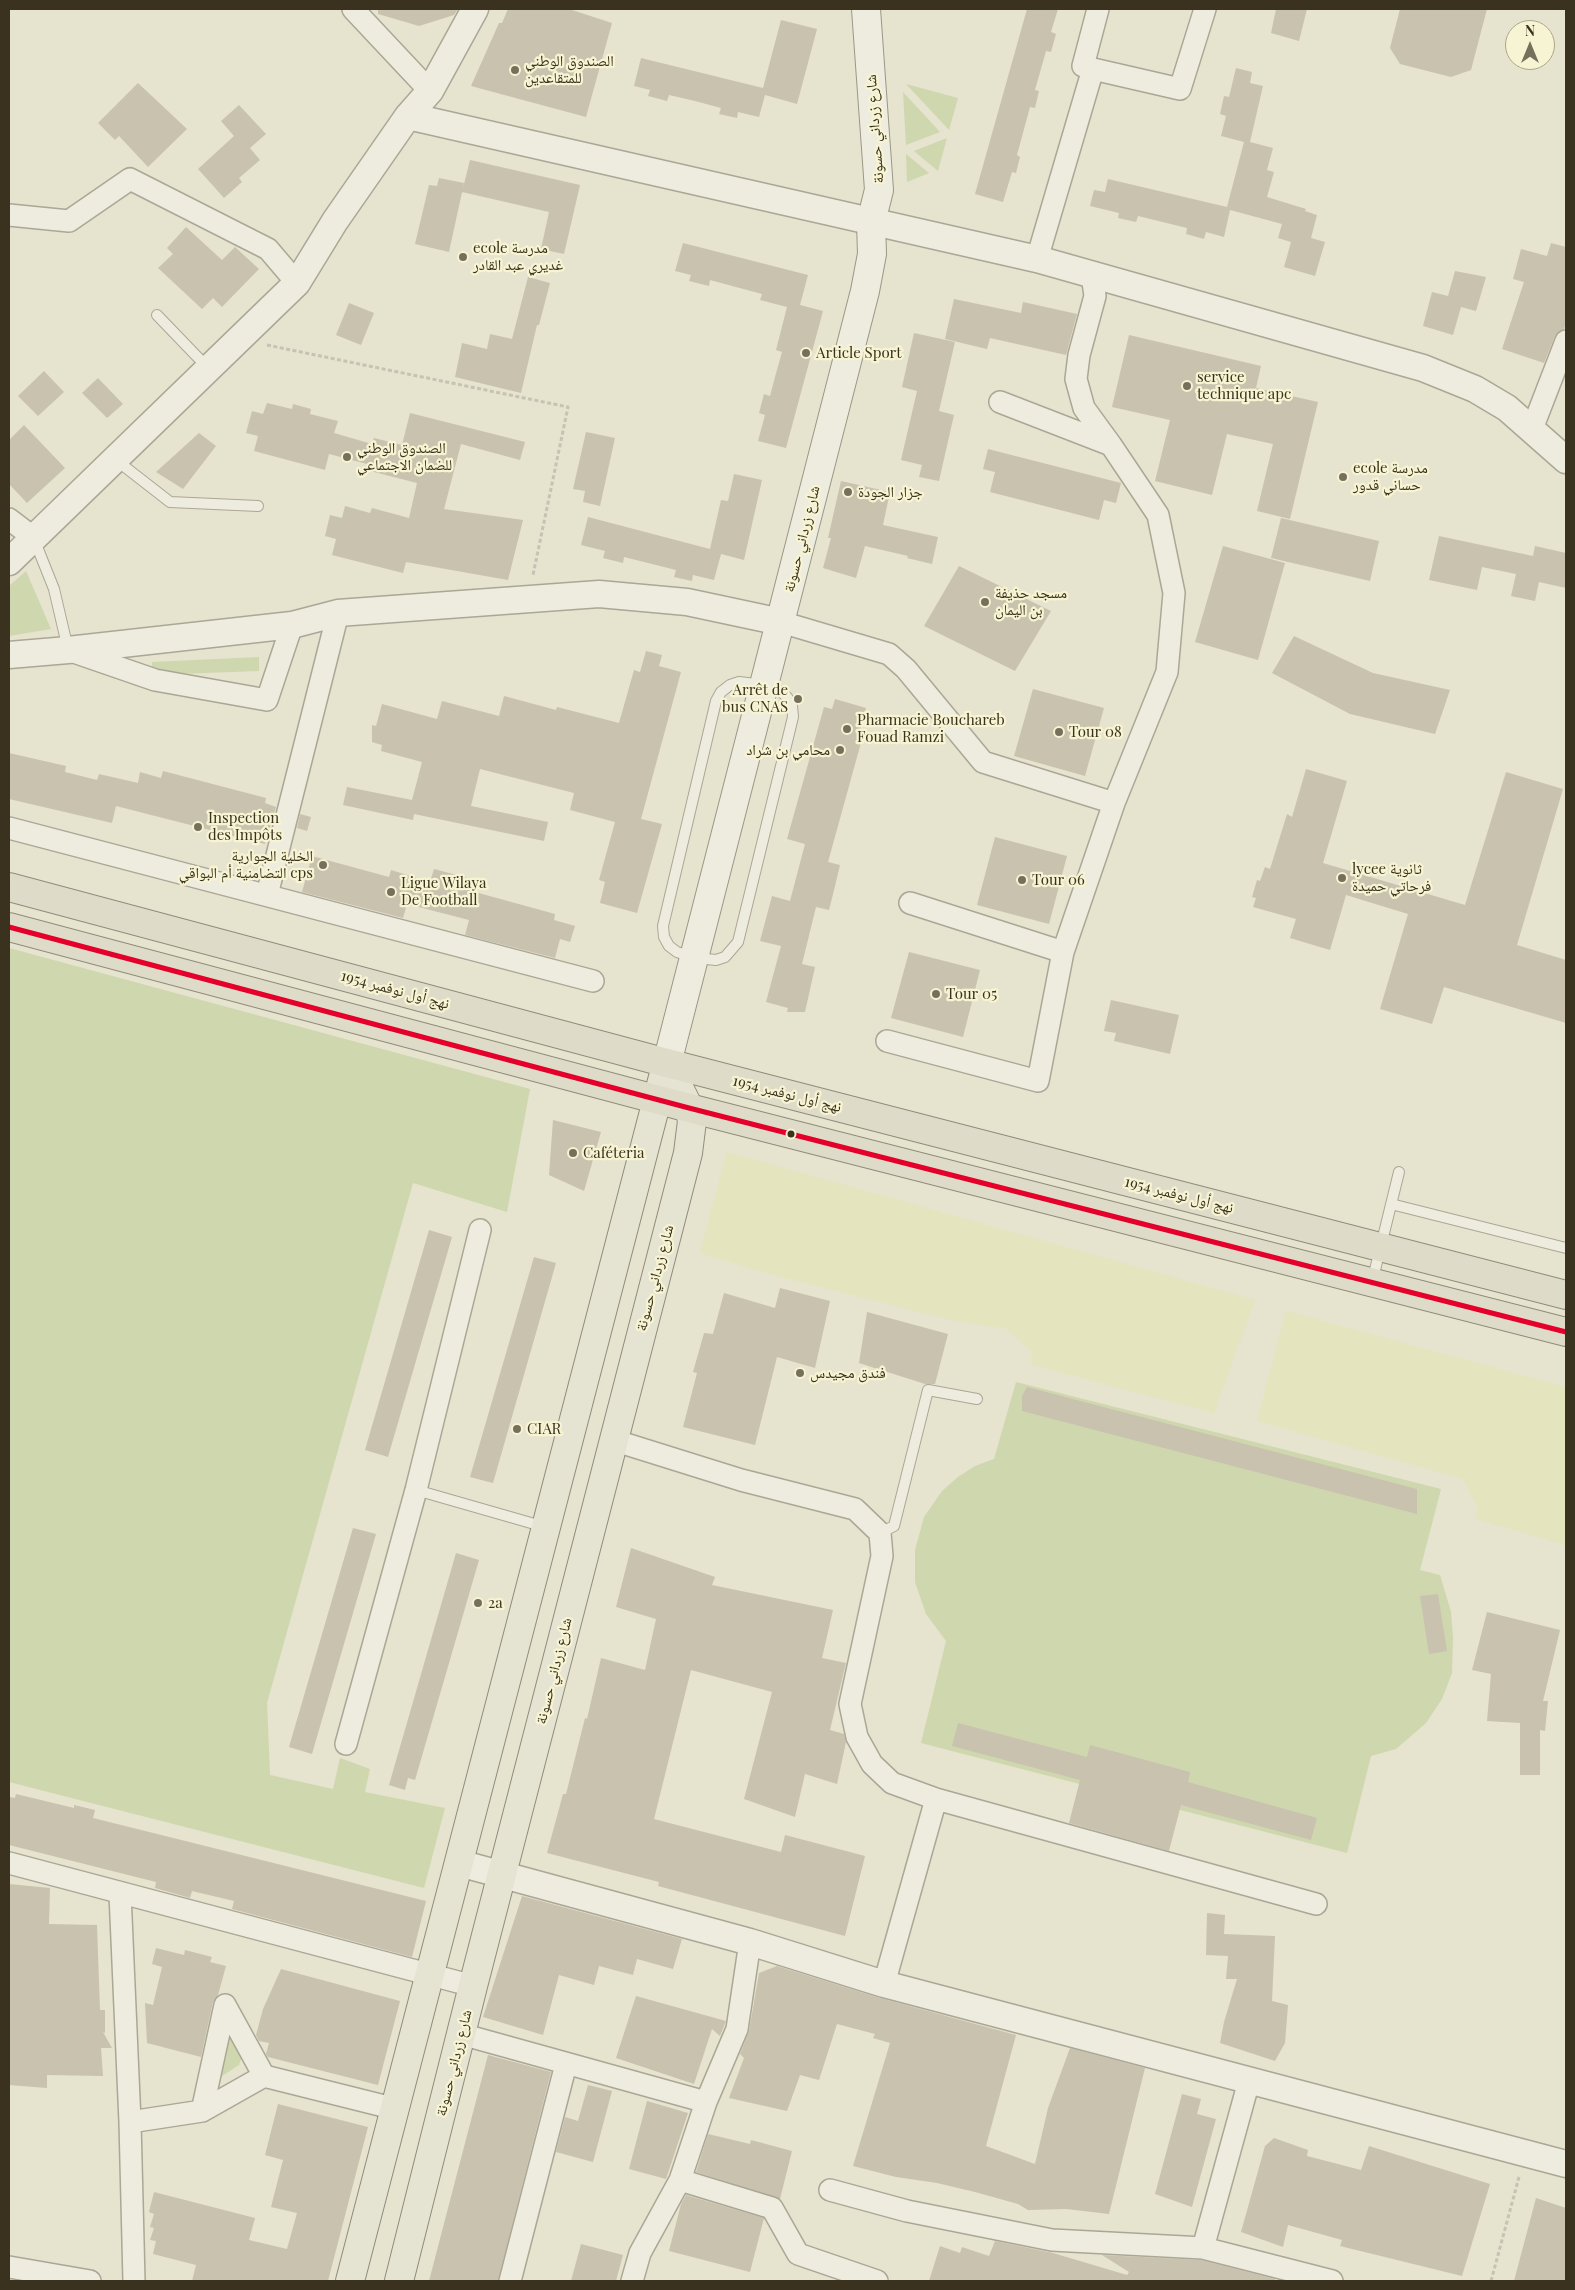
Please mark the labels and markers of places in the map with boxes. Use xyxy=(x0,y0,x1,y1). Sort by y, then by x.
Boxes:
place label: الصندوق الوطني للمتقاعدين xyxy=(525,52,614,87)
marker: الصندوق الوطني للمتقاعدين xyxy=(509,64,521,76)
place label: ecole مدرسة غديري عبد القادر xyxy=(473,239,563,274)
marker: ecole مدرسة غديري عبد القادر xyxy=(457,251,469,263)
place label: Article Sport xyxy=(816,344,902,362)
marker: Article Sport xyxy=(800,347,812,359)
place label: service technique apc xyxy=(1197,368,1291,403)
marker: service technique apc xyxy=(1181,380,1193,392)
place label: الصندوق الوطني للضمان الاجتماعي xyxy=(357,439,452,474)
marker: الصندوق الوطني للضمان الاجتماعي xyxy=(341,451,353,463)
place label: ecole مدرسة حساني قدور xyxy=(1353,459,1428,494)
marker: ecole مدرسة حساني قدور xyxy=(1337,471,1349,483)
place label: جزار الجودة xyxy=(858,483,923,501)
marker: جزار الجودة xyxy=(842,486,854,498)
place label: مسجد حذيفة بن اليمان xyxy=(995,584,1067,619)
marker: مسجد حذيفة بن اليمان xyxy=(979,596,991,608)
place label: Arrêt de bus CNAS xyxy=(722,681,788,716)
marker: Arrêt de bus CNAS xyxy=(792,693,804,705)
place label: Pharmacie Bouchareb Fouad Ramzi xyxy=(857,711,1005,746)
marker: Pharmacie Bouchareb Fouad Ramzi xyxy=(841,723,853,735)
place label: Tour 08 xyxy=(1069,723,1122,741)
marker: Tour 08 xyxy=(1053,726,1065,738)
place label: محامي بن شراد xyxy=(746,741,830,759)
marker: محامي بن شراد xyxy=(834,744,846,756)
place label: Inspection des Impôts xyxy=(208,809,282,844)
marker: Inspection des Impôts xyxy=(192,821,204,833)
place label: الخلية الجوارية التضامنية أم البواقي cps xyxy=(179,847,313,882)
marker: الخلية الجوارية التضامنية أم البواقي cps xyxy=(317,859,329,871)
place label: lycee ثانوية فرحاتي حميدة xyxy=(1352,860,1431,895)
place label: Tour 06 xyxy=(1032,871,1085,889)
marker: lycee ثانوية فرحاتي حميدة xyxy=(1336,872,1348,884)
place label: Ligue Wilaya De Football xyxy=(401,874,486,909)
marker: Tour 06 xyxy=(1016,874,1028,886)
marker: Ligue Wilaya De Football xyxy=(385,886,397,898)
place label: Tour 05 xyxy=(946,985,997,1003)
marker: Tour 05 xyxy=(930,988,942,1000)
unlabelled marker xyxy=(786,1129,796,1139)
place label: Caféteria xyxy=(583,1144,645,1162)
marker: Caféteria xyxy=(567,1147,579,1159)
place label: فندق مجيدس xyxy=(810,1364,886,1382)
marker: فندق مجيدس xyxy=(794,1367,806,1379)
place label: CIAR xyxy=(527,1420,561,1438)
marker: CIAR xyxy=(511,1423,523,1435)
place label: 2a xyxy=(488,1594,503,1612)
marker: 2a xyxy=(472,1597,484,1609)

